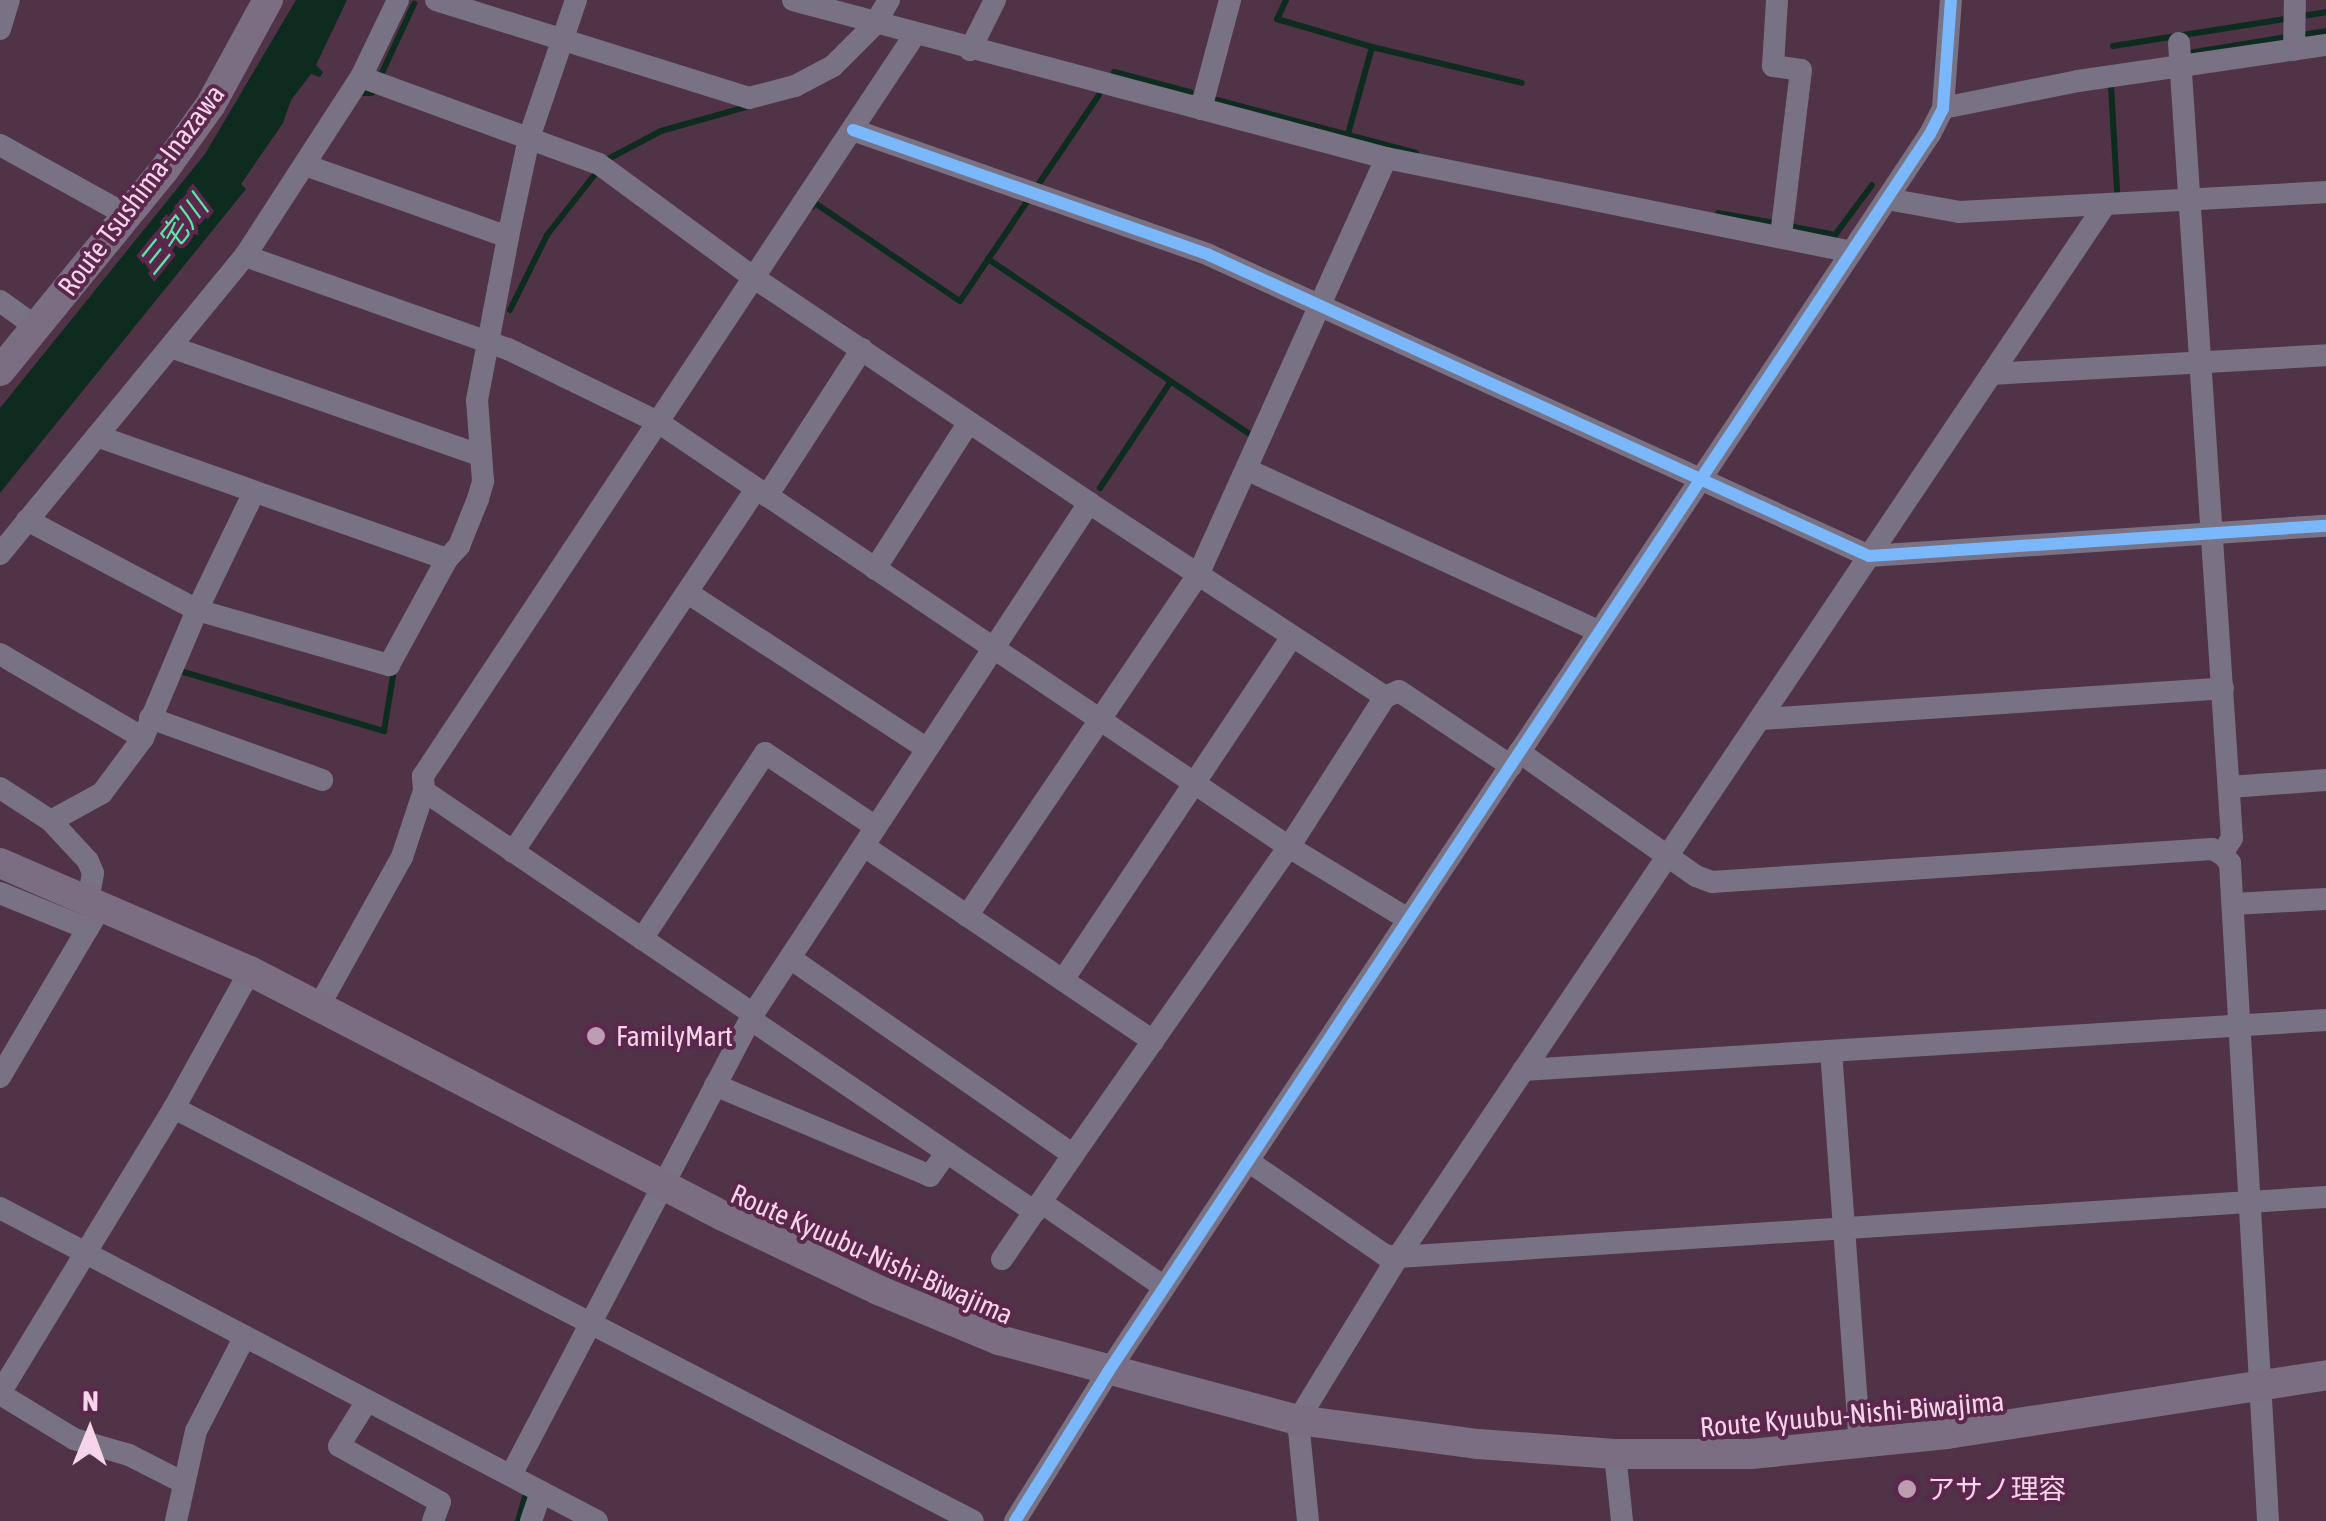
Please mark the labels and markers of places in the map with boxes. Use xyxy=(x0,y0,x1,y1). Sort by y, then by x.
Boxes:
place label: FamilyMart xyxy=(616,1019,733,1053)
marker: FamilyMart xyxy=(585,1025,607,1047)
place label: アサノ理容 xyxy=(1927,1472,2067,1506)
marker: アサノ理容 xyxy=(1896,1478,1918,1500)

